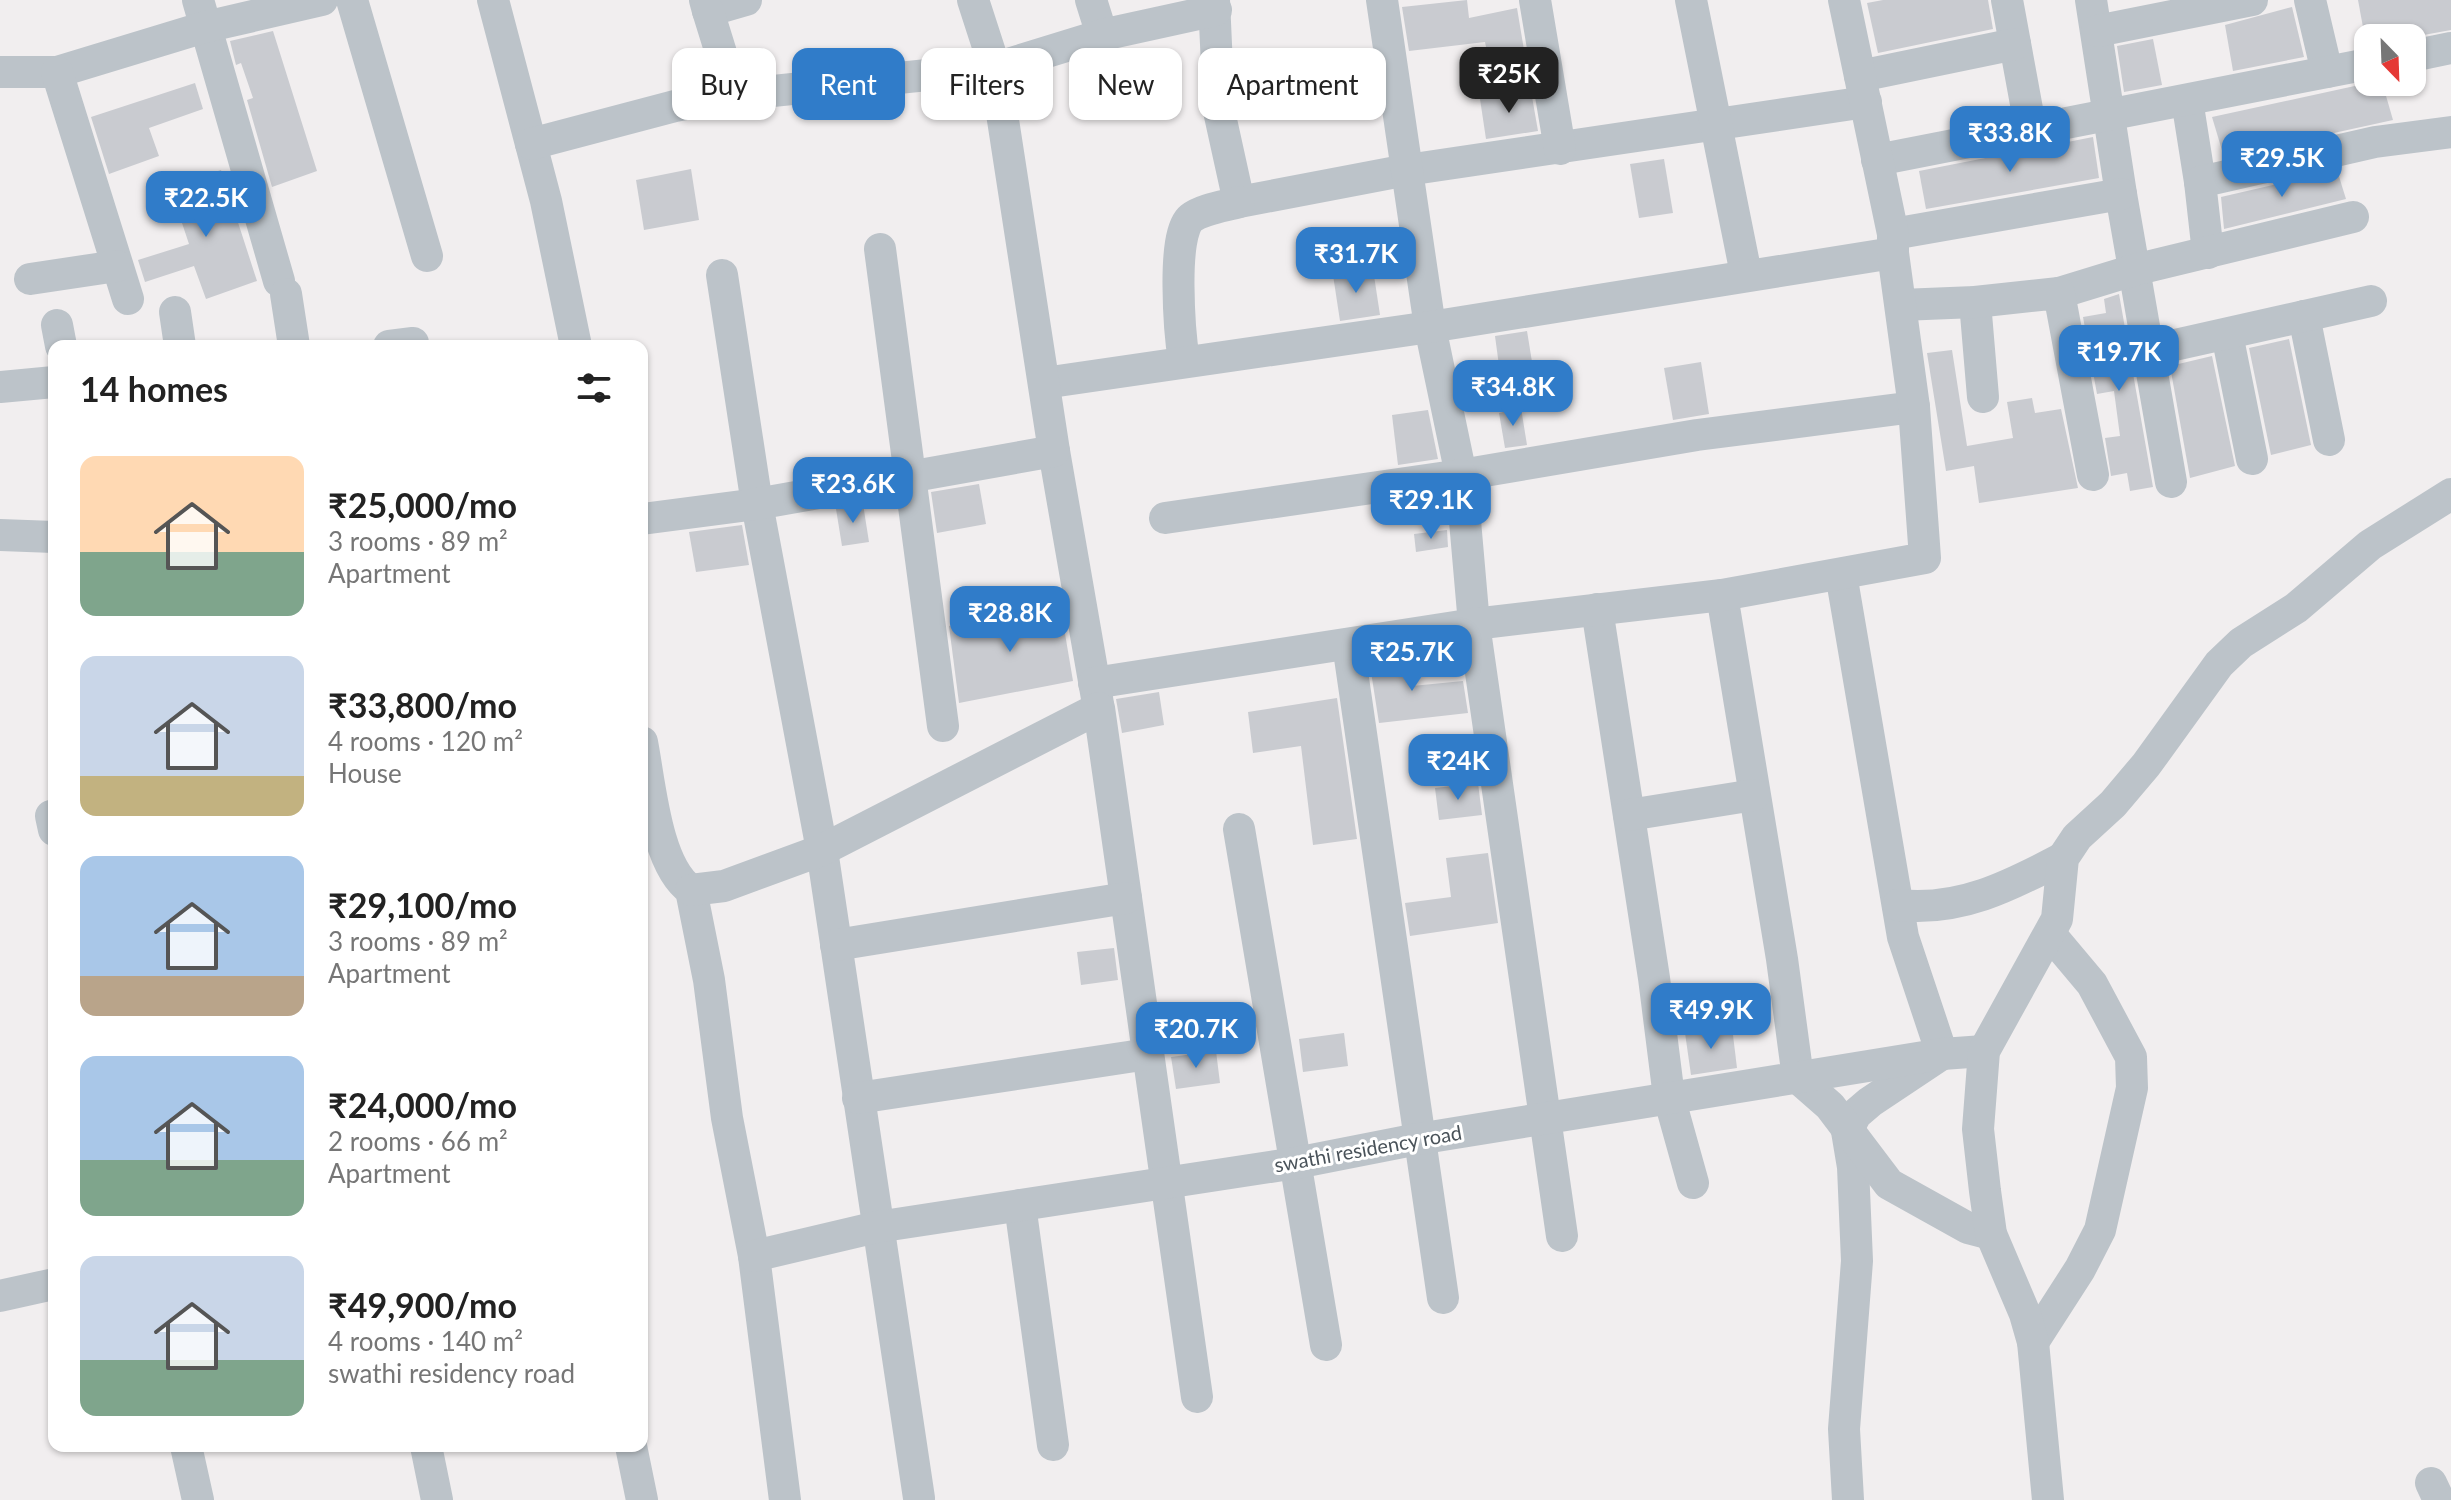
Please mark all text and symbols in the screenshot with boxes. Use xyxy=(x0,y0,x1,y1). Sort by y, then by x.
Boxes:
north arrow xyxy=(2354,24,2426,96)
map controls xyxy=(2354,24,2426,96)
pin: ₹25K xyxy=(1462,47,1556,115)
chip: Buy xyxy=(672,48,776,120)
chip: Rent xyxy=(792,48,905,120)
chip: Filters xyxy=(921,48,1053,120)
chip: New xyxy=(1069,48,1182,120)
chip: Apartment xyxy=(1198,48,1386,120)
text: ₹25K xyxy=(1477,57,1541,89)
pin: ₹33.8K xyxy=(1945,106,2075,174)
text: ₹33.8K xyxy=(1968,116,2052,148)
pin: ₹29.5K xyxy=(2217,131,2347,199)
text: ₹29.5K xyxy=(2240,141,2324,173)
pin: ₹22.5K xyxy=(141,171,271,239)
text: ₹22.5K xyxy=(164,181,248,213)
pin: ₹31.7K xyxy=(1291,227,1421,295)
text: ₹31.7K xyxy=(1314,237,1398,269)
pin: ₹19.7K xyxy=(2054,325,2184,393)
text: ₹19.7K xyxy=(2077,335,2161,367)
pin: ₹34.8K xyxy=(1448,360,1578,428)
icon: filters xyxy=(572,366,616,410)
text: 14 homes xyxy=(80,368,228,409)
text: ₹34.8K xyxy=(1471,370,1555,402)
pin: ₹23.6K xyxy=(788,457,918,525)
text: ₹23.6K xyxy=(811,467,895,499)
pin: ₹29.1K xyxy=(1366,473,1496,541)
text: ₹29.1K xyxy=(1389,483,1473,515)
text: ₹25,000/mo xyxy=(328,484,517,525)
icon: home xyxy=(144,488,240,584)
text: 3 rooms · 89 m² xyxy=(328,525,508,557)
text: Apartment xyxy=(328,557,451,589)
pin: ₹28.8K xyxy=(945,586,1075,654)
text: ₹28.8K xyxy=(968,596,1052,628)
pin: ₹25.7K xyxy=(1347,625,1477,693)
text: ₹25.7K xyxy=(1370,635,1454,667)
text: ₹33,800/mo xyxy=(328,684,517,725)
icon: home xyxy=(144,688,240,784)
text: 4 rooms · 120 m² xyxy=(328,725,523,757)
pin: ₹24K xyxy=(1411,734,1505,802)
text: ₹24K xyxy=(1426,744,1490,776)
text: House xyxy=(328,757,402,789)
text: ₹29,100/mo xyxy=(328,884,517,925)
icon: home xyxy=(144,888,240,984)
text: 3 rooms · 89 m² xyxy=(328,925,508,957)
text: Apartment xyxy=(328,957,451,989)
pin: ₹49.9K xyxy=(1646,983,1776,1051)
text: ₹49.9K xyxy=(1669,993,1753,1025)
pin: ₹20.7K xyxy=(1131,1002,1261,1070)
text: ₹20.7K xyxy=(1154,1012,1238,1044)
text: ₹24,000/mo xyxy=(328,1084,517,1125)
icon: home xyxy=(144,1088,240,1184)
street label: swathi residency road xyxy=(1272,1120,1463,1176)
text: 2 rooms · 66 m² xyxy=(328,1125,508,1157)
text: Apartment xyxy=(328,1157,451,1189)
text: ₹49,900/mo xyxy=(328,1284,517,1325)
icon: home xyxy=(144,1288,240,1384)
text: 4 rooms · 140 m² xyxy=(328,1325,523,1357)
text: swathi residency road xyxy=(328,1357,575,1389)

